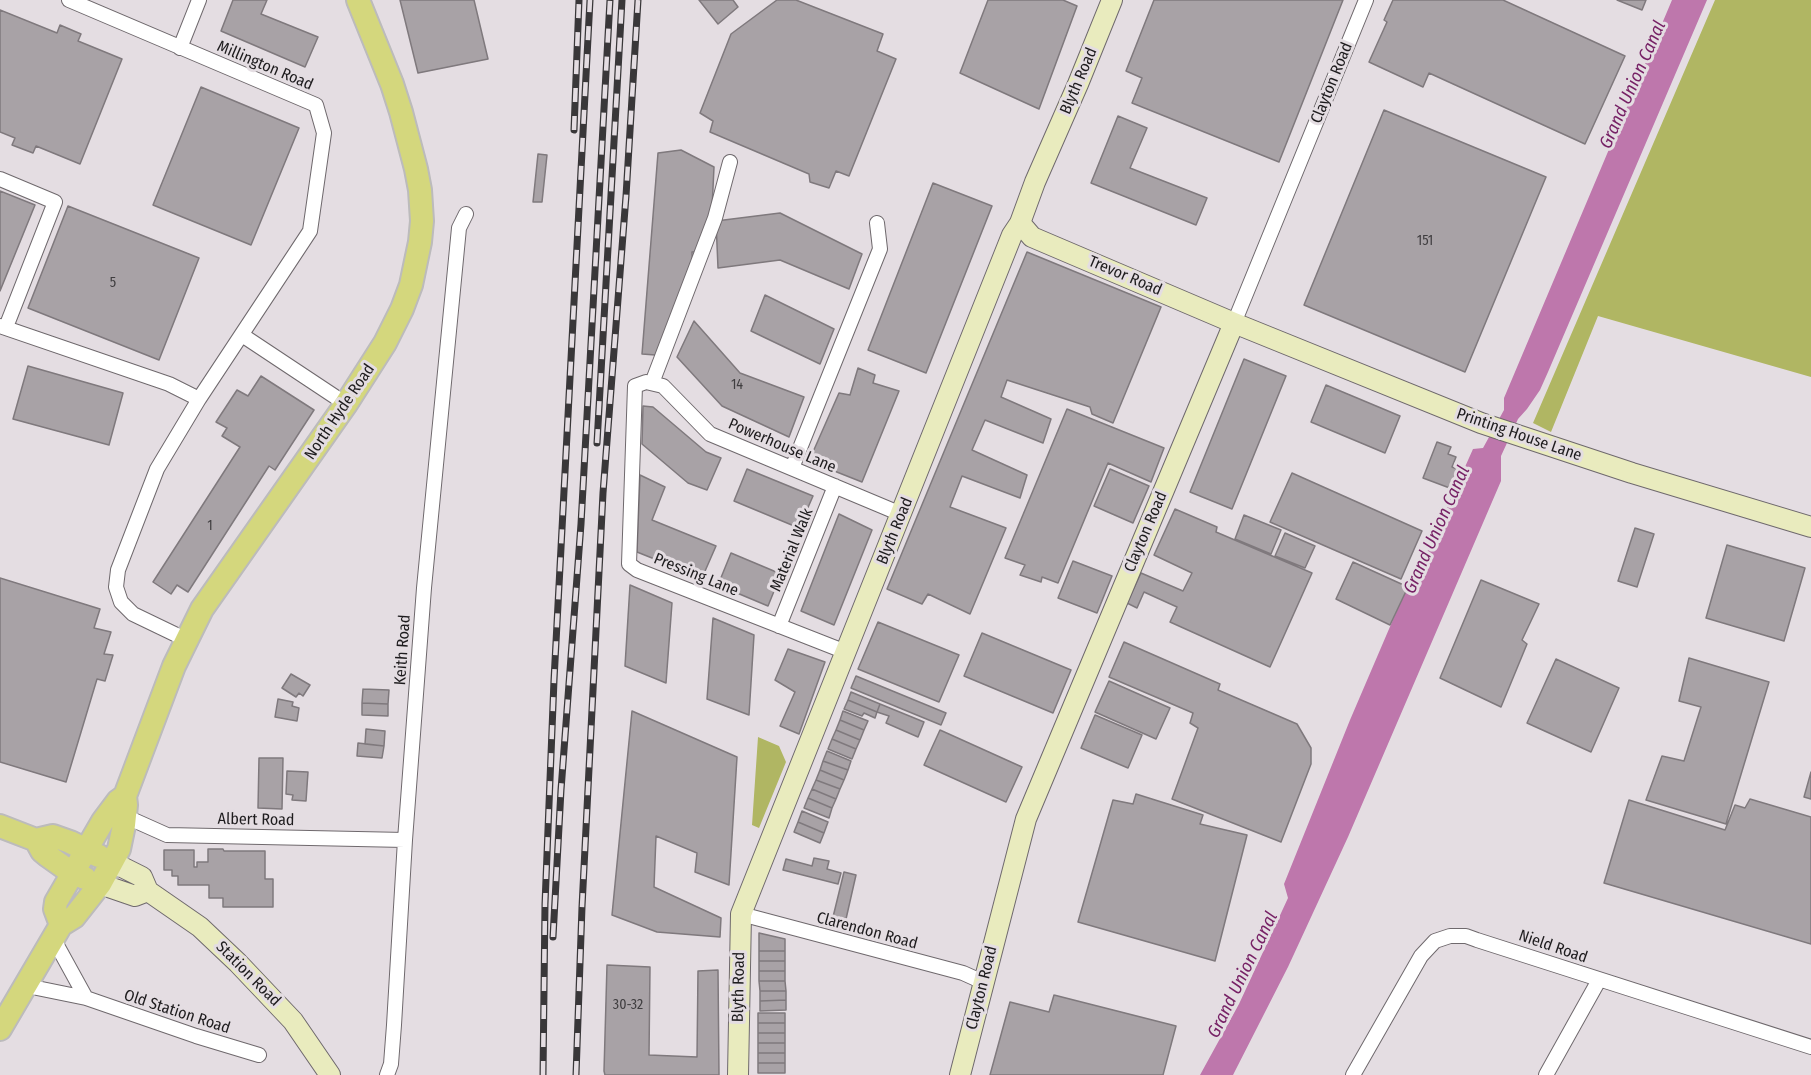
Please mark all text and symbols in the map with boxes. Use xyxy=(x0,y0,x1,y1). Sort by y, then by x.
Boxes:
water label: Grand Union Canal xyxy=(1595,18,1671,152)
street label: Millington Road xyxy=(214,37,316,95)
street label: Clayton Road xyxy=(1307,40,1357,126)
street label: Blyth Road xyxy=(1056,45,1102,117)
house number: 151 xyxy=(1417,233,1433,249)
street label: Trevor Road xyxy=(1085,252,1165,300)
house number: 5 xyxy=(110,275,116,291)
street label: North Hyde Road xyxy=(301,360,379,464)
house number: 14 xyxy=(731,377,743,393)
street label: Printing House Lane xyxy=(1454,405,1584,465)
street label: Powerhouse Lane xyxy=(725,415,839,477)
water label: Grand Union Canal xyxy=(1399,463,1475,597)
street label: Clayton Road xyxy=(1120,489,1172,575)
street label: Blyth Road xyxy=(873,495,917,567)
street label: Material Walk xyxy=(767,505,817,595)
house number: 1 xyxy=(207,518,213,534)
street label: Pressing Lane xyxy=(651,549,741,601)
street label: Keith Road xyxy=(391,614,415,686)
street label: Albert Road xyxy=(217,810,295,830)
street label: Clarendon Road xyxy=(814,908,920,954)
water label: Grand Union Canal xyxy=(1203,908,1283,1042)
street label: Nield Road xyxy=(1516,926,1590,968)
street label: Station Road xyxy=(212,938,284,1010)
street label: Clayton Road xyxy=(962,944,1002,1032)
street label: Blyth Road xyxy=(729,952,749,1022)
street label: Old Station Road xyxy=(122,986,232,1038)
house number: 30-32 xyxy=(613,997,643,1013)

